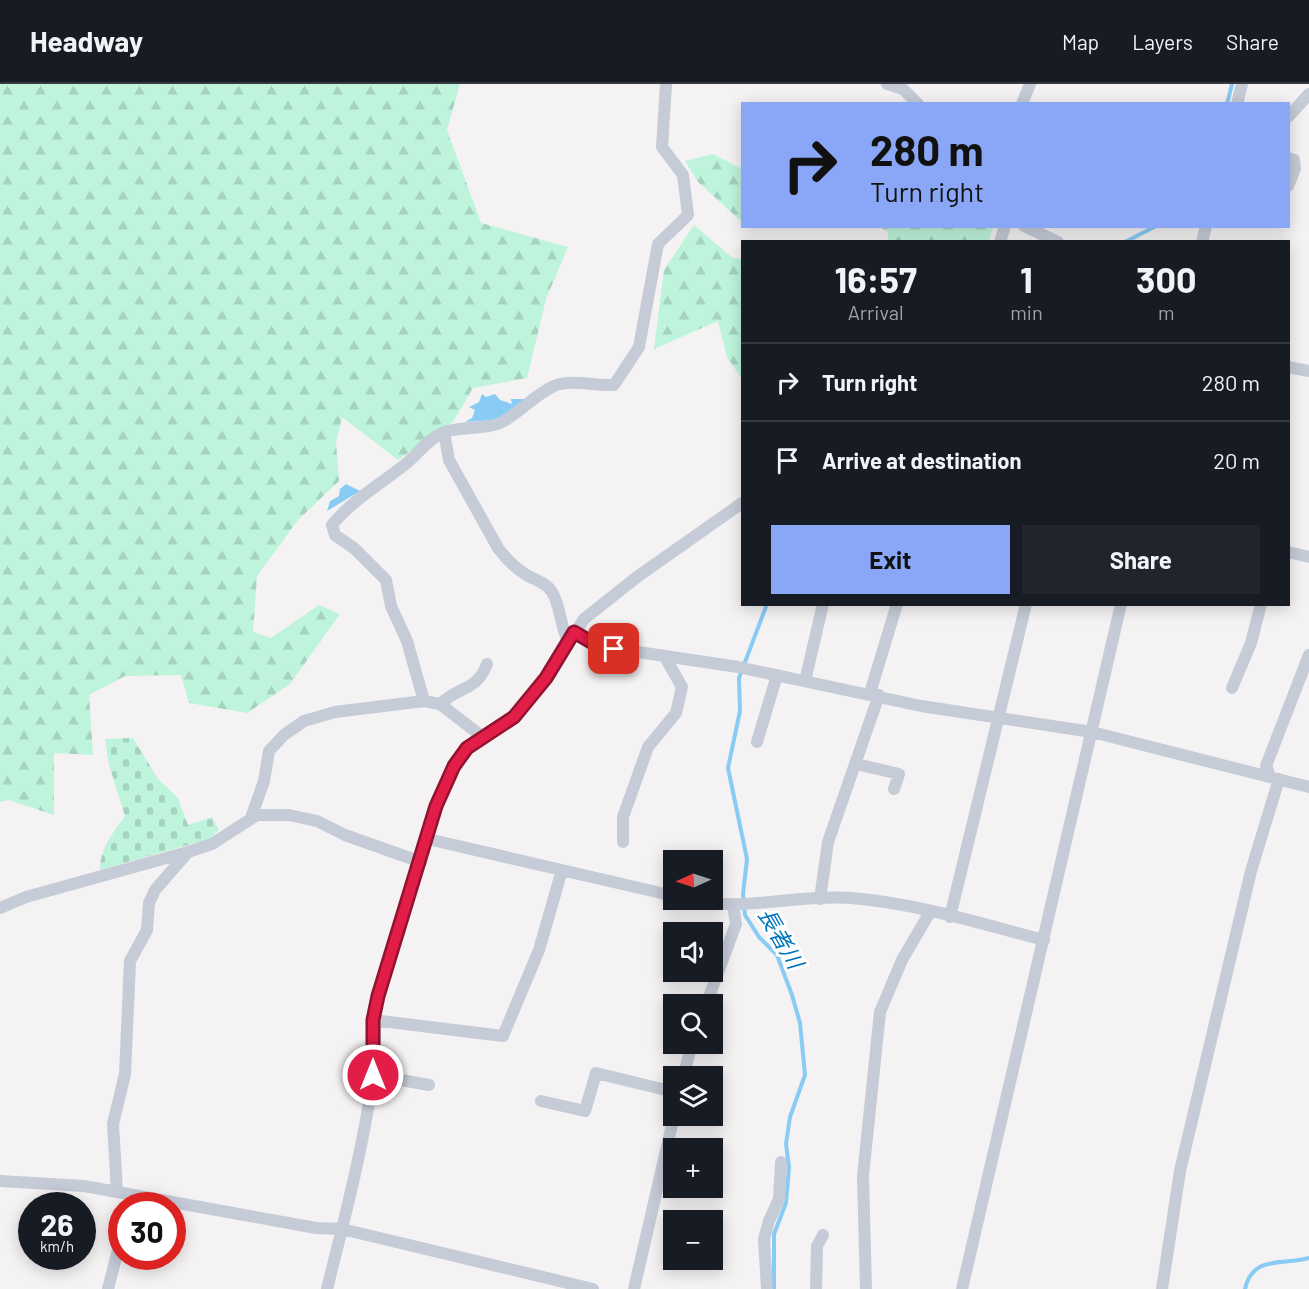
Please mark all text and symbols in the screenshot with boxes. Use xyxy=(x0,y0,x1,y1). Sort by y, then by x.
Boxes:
text: Headway xyxy=(30,24,143,58)
text: Map xyxy=(1062,29,1099,54)
text: Layers xyxy=(1132,29,1193,54)
text: Share xyxy=(1226,29,1279,54)
text: 280 m xyxy=(870,124,984,174)
icon: right xyxy=(771,126,849,204)
text: Turn right xyxy=(870,175,984,207)
text: 16:57 xyxy=(834,257,917,300)
text: 1 xyxy=(1020,257,1033,300)
text: 300 xyxy=(1136,257,1197,300)
text: Arrival xyxy=(848,300,904,324)
text: min xyxy=(1010,300,1043,324)
text: m xyxy=(1158,300,1175,324)
icon: right xyxy=(771,366,804,399)
text: Turn right xyxy=(822,369,917,395)
text: 280 m xyxy=(1202,369,1260,395)
icon: arrive xyxy=(771,444,804,477)
text: Arrive at destination xyxy=(822,447,1021,473)
text: 20 m xyxy=(1213,447,1260,473)
button: Exit xyxy=(771,525,1010,594)
button: Share xyxy=(1022,525,1260,594)
pin xyxy=(588,623,639,674)
icon: arrive xyxy=(597,632,630,665)
north arrow xyxy=(663,850,723,910)
map controls xyxy=(663,850,723,1270)
water label: 長者川 xyxy=(754,902,811,974)
button: sound xyxy=(663,922,723,982)
button: search xyxy=(663,994,723,1054)
position arrow xyxy=(341,1043,405,1107)
button: layers xyxy=(663,1066,723,1126)
button: + xyxy=(663,1138,723,1198)
speed limit sign: 30 xyxy=(108,1192,186,1270)
text: 26 xyxy=(41,1206,73,1242)
button: − xyxy=(663,1210,723,1270)
text: km/h xyxy=(40,1237,74,1255)

